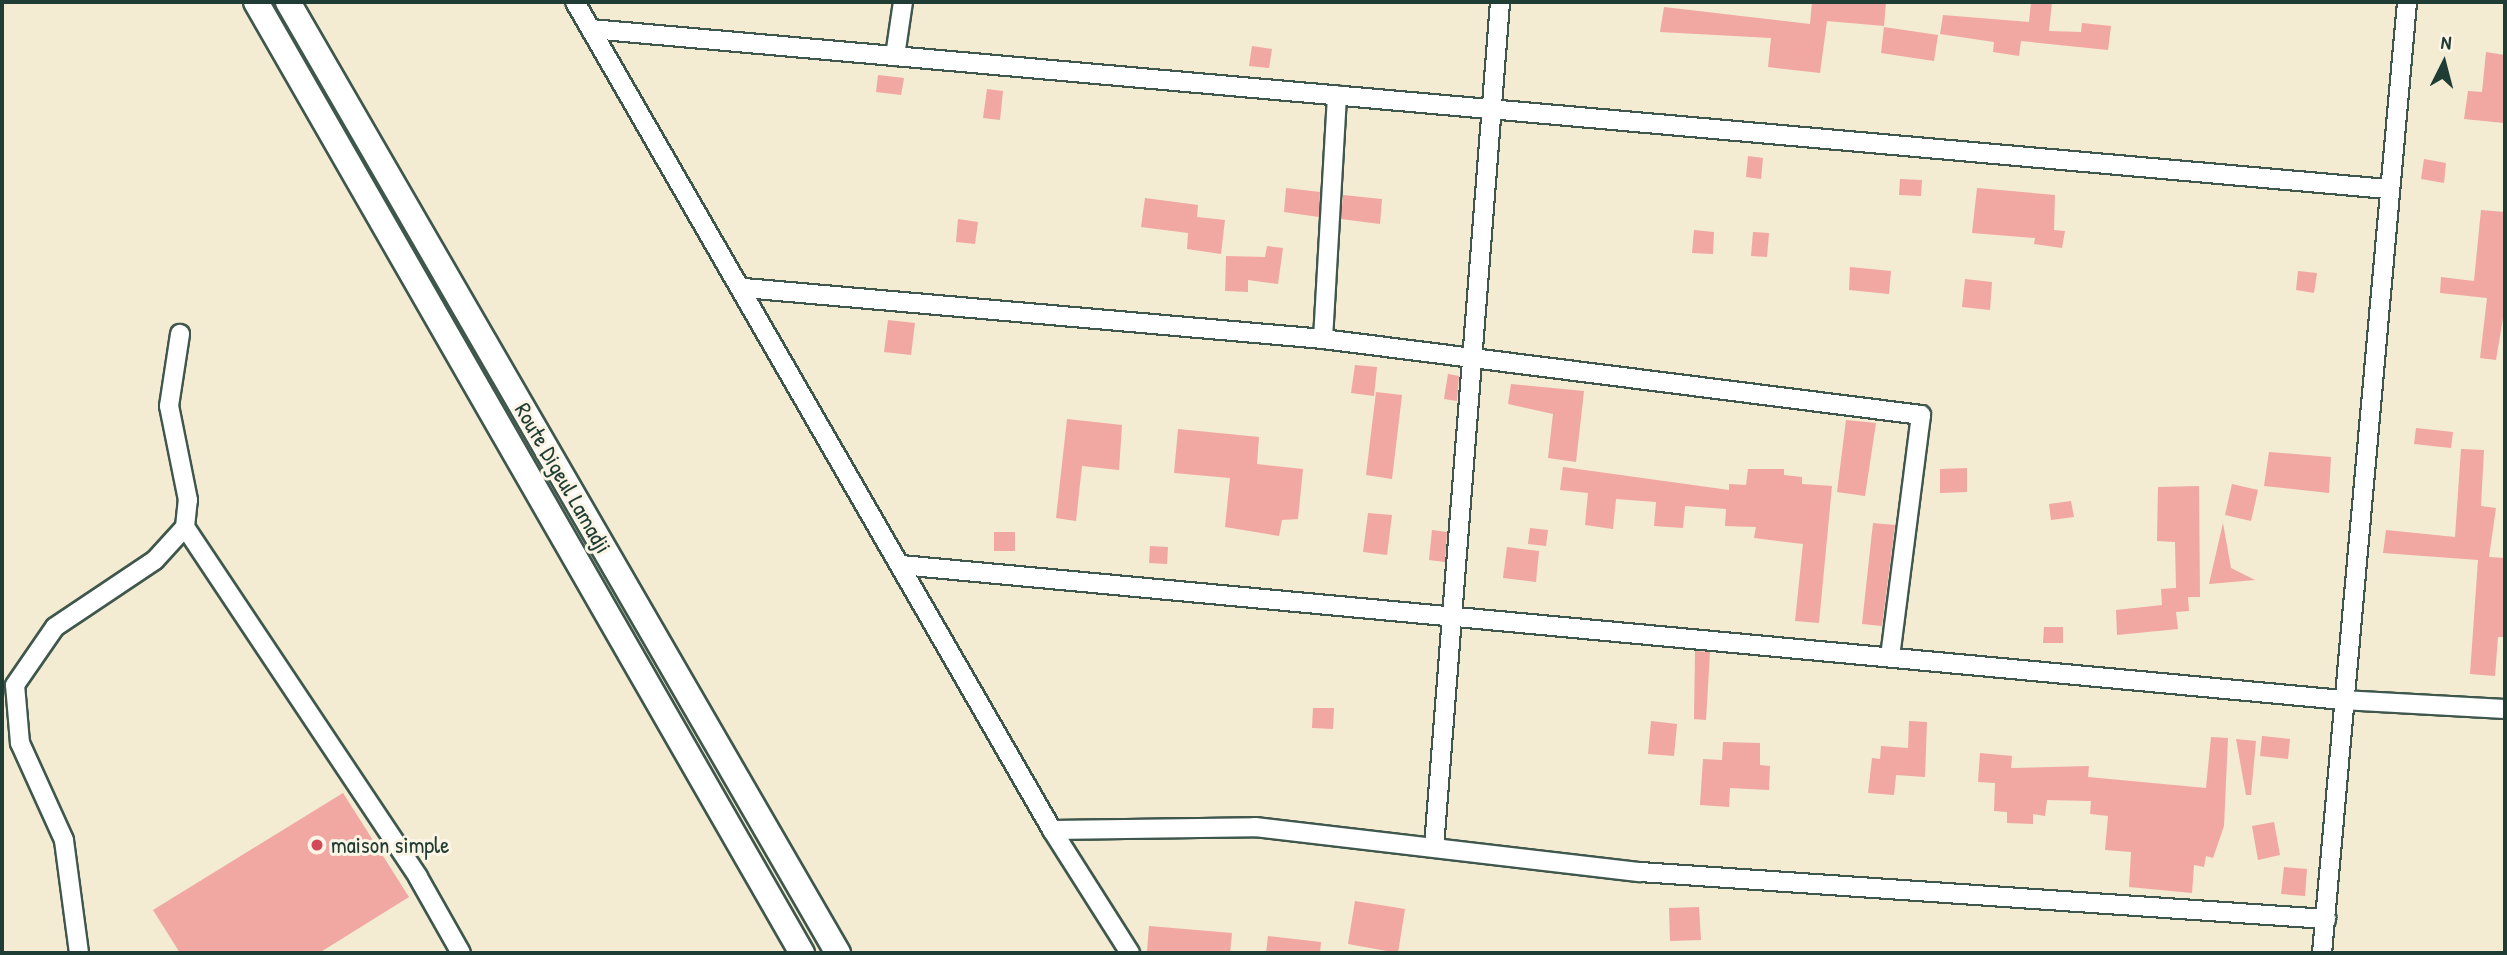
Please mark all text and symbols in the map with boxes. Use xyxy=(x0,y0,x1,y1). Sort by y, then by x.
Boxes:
north arrow xyxy=(2409,28,2479,98)
text: N xyxy=(2440,29,2453,56)
street label: Route Digeul Lamadji xyxy=(509,398,617,558)
place label: maison simple xyxy=(331,831,449,859)
marker: maison simple xyxy=(309,837,325,853)

